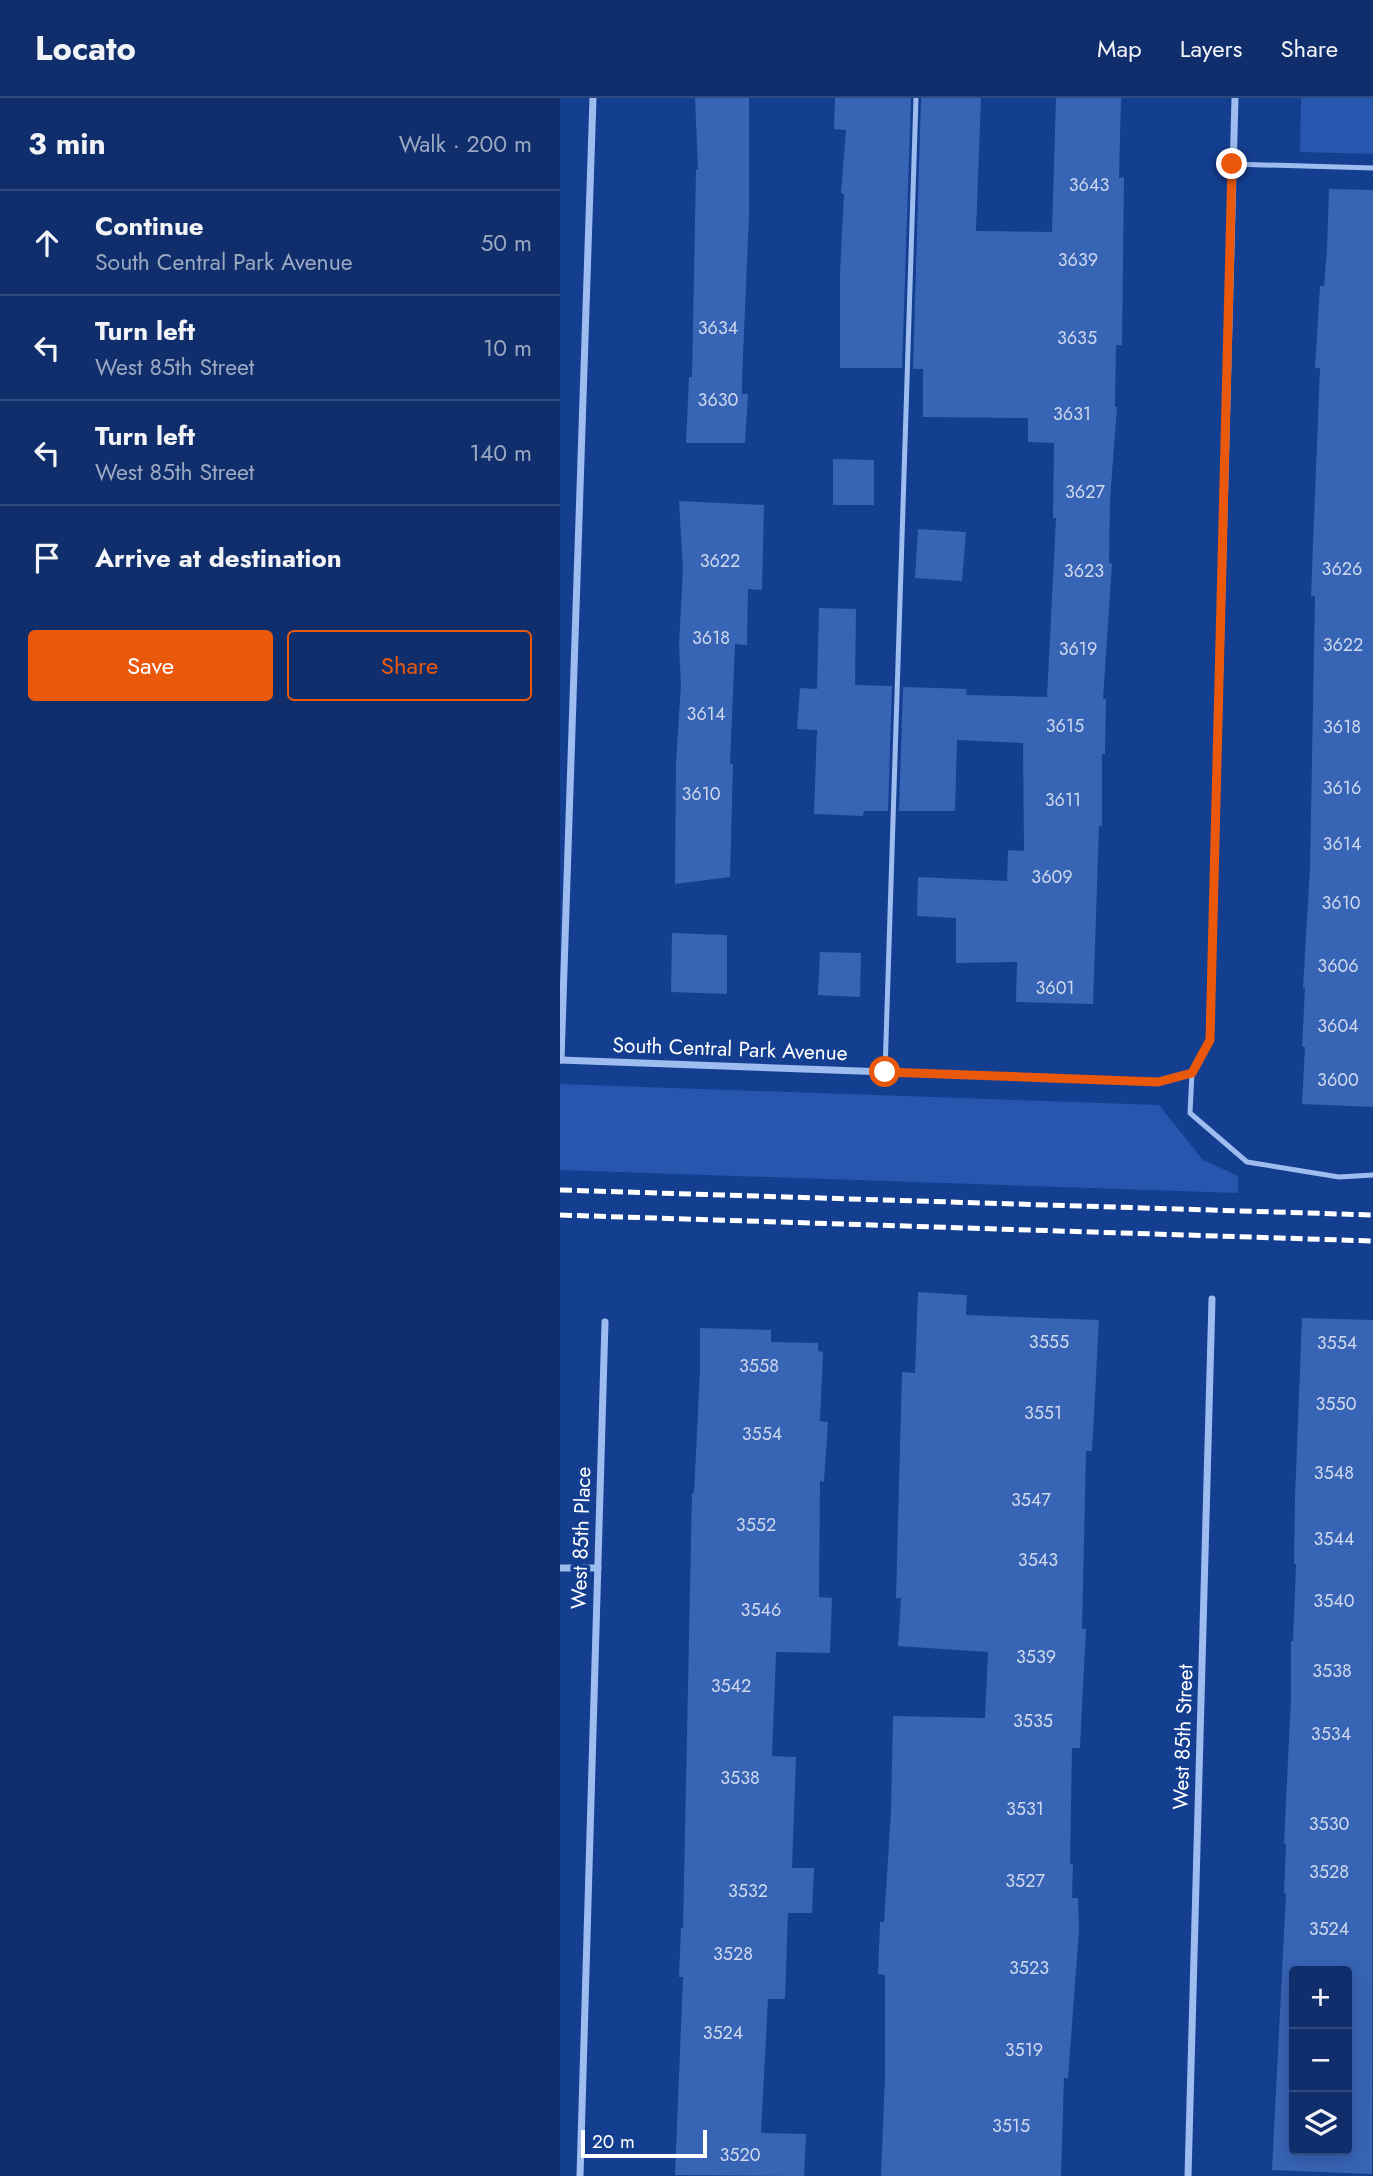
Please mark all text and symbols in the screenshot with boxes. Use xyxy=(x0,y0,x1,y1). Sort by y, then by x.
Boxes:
text: Locato xyxy=(35,25,136,72)
text: Map xyxy=(1097,31,1142,66)
text: Layers xyxy=(1180,31,1242,66)
text: Share xyxy=(1280,31,1338,66)
text: 3 min xyxy=(28,122,106,165)
text: Walk · 200 m xyxy=(399,127,532,161)
route end xyxy=(1216,148,1247,179)
house number: 3643 xyxy=(1069,172,1109,198)
text: Continue xyxy=(95,207,204,245)
icon: ahead xyxy=(28,224,66,262)
text: 50 m xyxy=(480,226,532,260)
text: South Central Park Avenue xyxy=(95,245,353,279)
house number: 3639 xyxy=(1058,247,1098,273)
text: Turn left xyxy=(95,312,195,350)
house number: 3634 xyxy=(698,315,738,341)
house number: 3635 xyxy=(1057,325,1097,351)
icon: left xyxy=(28,329,66,367)
text: 10 m xyxy=(483,331,532,365)
text: West 85th Street xyxy=(95,350,254,384)
house number: 3630 xyxy=(698,387,739,413)
house number: 3631 xyxy=(1053,401,1091,427)
text: Turn left xyxy=(95,417,195,455)
icon: left xyxy=(28,434,66,472)
text: 140 m xyxy=(470,436,532,470)
text: West 85th Street xyxy=(95,455,254,489)
house number: 3627 xyxy=(1065,479,1105,505)
icon: arrive xyxy=(28,539,66,577)
text: Arrive at destination xyxy=(95,539,342,577)
house number: 3622 xyxy=(700,548,740,574)
house number: 3626 xyxy=(1322,556,1362,582)
house number: 3623 xyxy=(1064,558,1104,584)
house number: 3618 xyxy=(692,625,730,651)
button: Save xyxy=(28,630,273,701)
button: Share xyxy=(287,630,532,701)
house number: 3622 xyxy=(1323,632,1363,658)
house number: 3619 xyxy=(1059,636,1097,662)
house number: 3614 xyxy=(687,701,725,727)
house number: 3615 xyxy=(1046,713,1084,739)
house number: 3618 xyxy=(1323,714,1361,740)
house number: 3616 xyxy=(1323,775,1361,801)
house number: 3610 xyxy=(681,781,721,807)
house number: 3611 xyxy=(1045,787,1081,813)
house number: 3614 xyxy=(1323,831,1361,857)
house number: 3609 xyxy=(1031,864,1073,890)
house number: 3610 xyxy=(1321,890,1361,916)
house number: 3606 xyxy=(1317,953,1359,979)
house number: 3601 xyxy=(1035,975,1075,1001)
house number: 3604 xyxy=(1317,1013,1359,1039)
street label: South Central Park Avenue xyxy=(612,1030,848,1068)
route start xyxy=(869,1056,900,1087)
house number: 3600 xyxy=(1317,1067,1359,1093)
house number: 3555 xyxy=(1029,1329,1069,1355)
house number: 3554 xyxy=(1317,1330,1357,1356)
house number: 3558 xyxy=(739,1353,779,1379)
house number: 3550 xyxy=(1316,1391,1357,1417)
house number: 3551 xyxy=(1024,1400,1062,1426)
house number: 3554 xyxy=(742,1421,782,1447)
house number: 3548 xyxy=(1314,1460,1354,1486)
street label: West 85th Place xyxy=(564,1466,598,1610)
house number: 3547 xyxy=(1011,1487,1052,1513)
house number: 3552 xyxy=(736,1512,776,1538)
house number: 3544 xyxy=(1314,1526,1354,1552)
house number: 3543 xyxy=(1018,1547,1058,1573)
house number: 3540 xyxy=(1313,1588,1355,1614)
house number: 3546 xyxy=(741,1597,781,1623)
house number: 3539 xyxy=(1016,1644,1056,1670)
house number: 3538 xyxy=(1312,1658,1352,1684)
street label: West 85th Street xyxy=(1165,1664,1201,1810)
house number: 3542 xyxy=(711,1673,751,1699)
house number: 3535 xyxy=(1013,1708,1053,1734)
house number: 3534 xyxy=(1311,1721,1351,1747)
house number: 3538 xyxy=(720,1765,760,1791)
house number: 3531 xyxy=(1006,1796,1044,1822)
house number: 3530 xyxy=(1309,1811,1350,1837)
house number: 3528 xyxy=(1309,1859,1349,1885)
house number: 3527 xyxy=(1005,1868,1045,1894)
house number: 3532 xyxy=(728,1878,768,1904)
house number: 3524 xyxy=(1309,1916,1349,1942)
house number: 3528 xyxy=(713,1941,753,1967)
house number: 3523 xyxy=(1009,1955,1049,1981)
map controls xyxy=(1289,1966,1352,2155)
button: + xyxy=(1289,1966,1352,2029)
house number: 3524 xyxy=(703,2020,743,2046)
button: − xyxy=(1289,2029,1352,2092)
house number: 3519 xyxy=(1005,2037,1043,2063)
button: layers xyxy=(1289,2092,1352,2155)
house number: 3515 xyxy=(992,2113,1030,2139)
scale bar xyxy=(581,2127,707,2159)
text: 20 m xyxy=(592,2128,635,2155)
house number: 3520 xyxy=(719,2142,761,2168)

